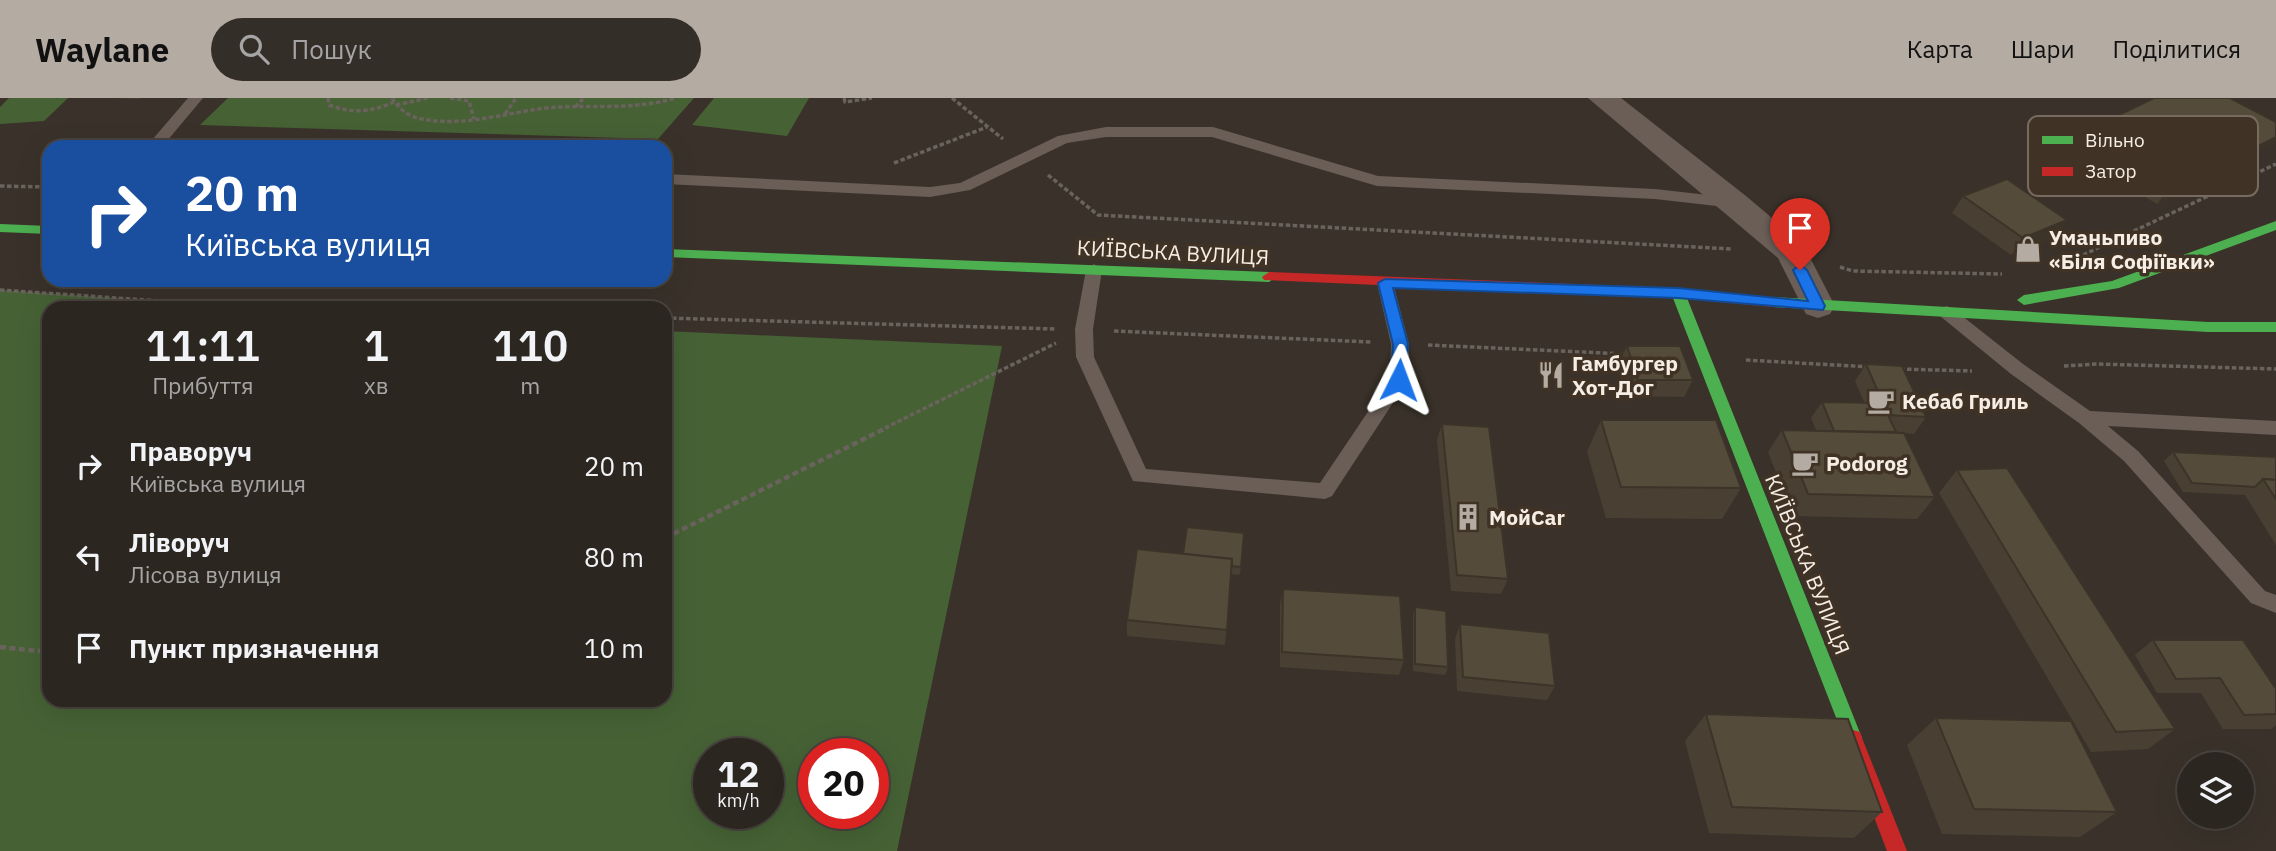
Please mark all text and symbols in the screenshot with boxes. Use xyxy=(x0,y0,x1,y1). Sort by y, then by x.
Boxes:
search box xyxy=(211,18,701,81)
text: Waylane xyxy=(35,28,169,71)
icon: search xyxy=(235,30,273,68)
text: Пошук xyxy=(291,32,372,66)
text: Карта xyxy=(1907,33,1973,65)
text: Шари xyxy=(2011,33,2075,65)
text: Поділитися xyxy=(2113,33,2241,65)
legend xyxy=(2028,116,2258,196)
text: Вільно xyxy=(2085,128,2145,152)
text: Затор xyxy=(2085,159,2136,183)
text: 20 m xyxy=(185,161,299,224)
icon: right xyxy=(70,168,161,259)
pin xyxy=(1770,198,1830,270)
icon: arrive xyxy=(1781,209,1819,247)
text: Київська вулиця xyxy=(185,223,431,265)
place label: Уманьпиво «Біля Софіївки» xyxy=(2049,223,2215,275)
street label: КИЇВСЬКА ВУЛИЦЯ xyxy=(1076,233,1270,271)
shop icon: Уманьпиво «Біля Софіївки» xyxy=(2013,234,2043,264)
text: 11:11 xyxy=(146,318,260,373)
text: 1 xyxy=(364,318,389,373)
text: 110 xyxy=(493,318,568,373)
position arrow xyxy=(1362,343,1436,417)
place label: Гамбургер Хот-Дог xyxy=(1572,349,1678,401)
restaurant icon: Гамбургер Хот-Дог xyxy=(1536,360,1566,390)
text: Прибуття xyxy=(152,370,254,400)
text: хв xyxy=(364,370,389,400)
text: m xyxy=(520,370,540,400)
cafe icon: Кебаб Гриль xyxy=(1866,386,1896,416)
place label: Кебаб Гриль xyxy=(1902,387,2029,415)
text: Праворуч xyxy=(129,434,252,468)
icon: right xyxy=(70,447,108,485)
cafe icon: Podorog xyxy=(1790,448,1820,478)
text: 20 m xyxy=(584,449,644,483)
place label: Podorog xyxy=(1826,449,1908,477)
text: Київська вулиця xyxy=(129,468,306,498)
street label: КИЇВСЬКА ВУЛИЦЯ xyxy=(1759,470,1857,658)
building icon: МойCar xyxy=(1453,502,1483,532)
place label: МойCar xyxy=(1489,503,1566,531)
text: Ліворуч xyxy=(129,525,230,559)
icon: left xyxy=(70,538,108,576)
text: 80 m xyxy=(584,540,644,574)
text: Лісова вулиця xyxy=(129,559,282,589)
icon: arrive xyxy=(70,629,108,667)
text: Пункт призначення xyxy=(129,631,379,665)
text: 10 m xyxy=(584,631,644,665)
speed limit sign: 20 xyxy=(798,738,889,829)
text: 12 xyxy=(717,751,760,797)
map controls xyxy=(2177,752,2254,829)
button: layers xyxy=(2177,752,2254,829)
text: km/h xyxy=(717,789,760,812)

